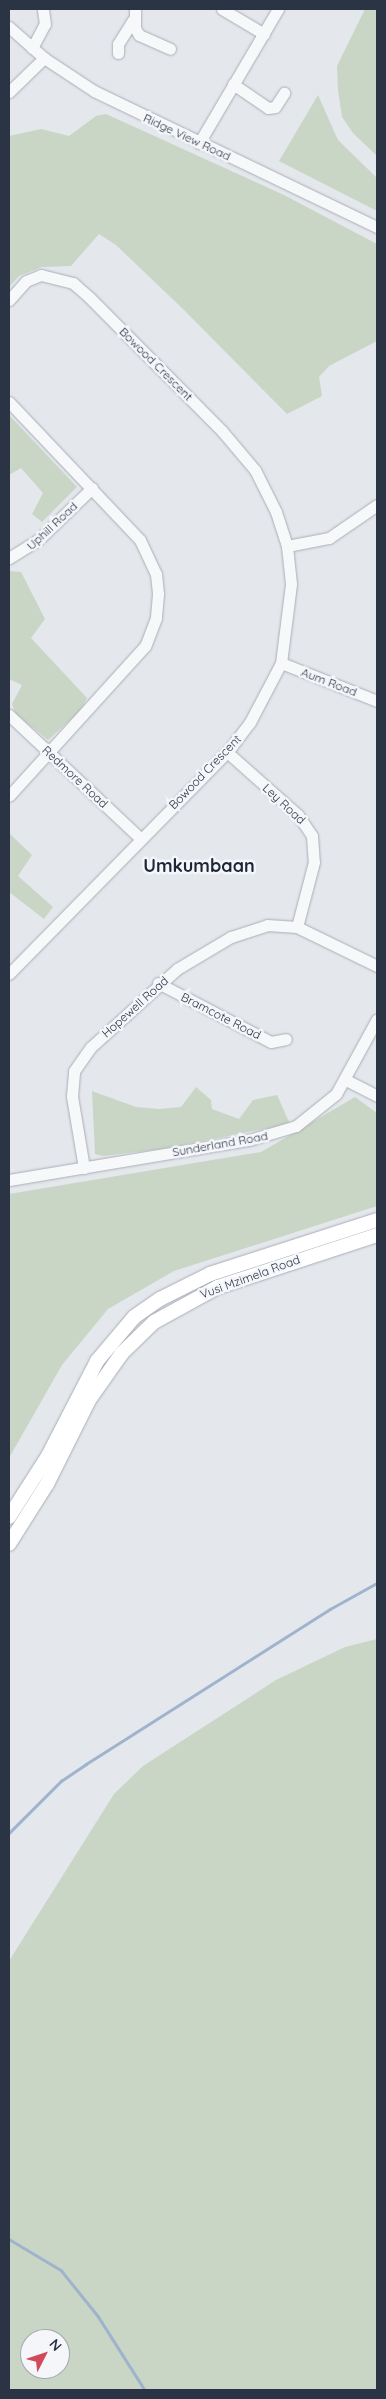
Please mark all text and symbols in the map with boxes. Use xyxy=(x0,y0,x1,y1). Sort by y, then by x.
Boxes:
street label: Ridge View Road xyxy=(141,110,233,164)
street label: Bowood Crescent xyxy=(116,324,196,404)
street label: Uphill Road xyxy=(24,499,80,553)
street label: Aum Road xyxy=(299,665,359,699)
street label: Bowood Crescent xyxy=(166,732,244,812)
street label: Redmore Road xyxy=(39,743,111,811)
street label: Ley Road xyxy=(260,781,308,827)
district label: Umkumbaan xyxy=(143,855,255,877)
street label: Hopewell Road xyxy=(99,973,171,1041)
street label: Bramcote Road xyxy=(179,990,263,1042)
street label: Sunderland Road xyxy=(171,1129,269,1159)
street label: Vusi Mzimela Road xyxy=(198,1252,302,1302)
north arrow xyxy=(20,2329,70,2379)
text: N xyxy=(45,2335,66,2355)

